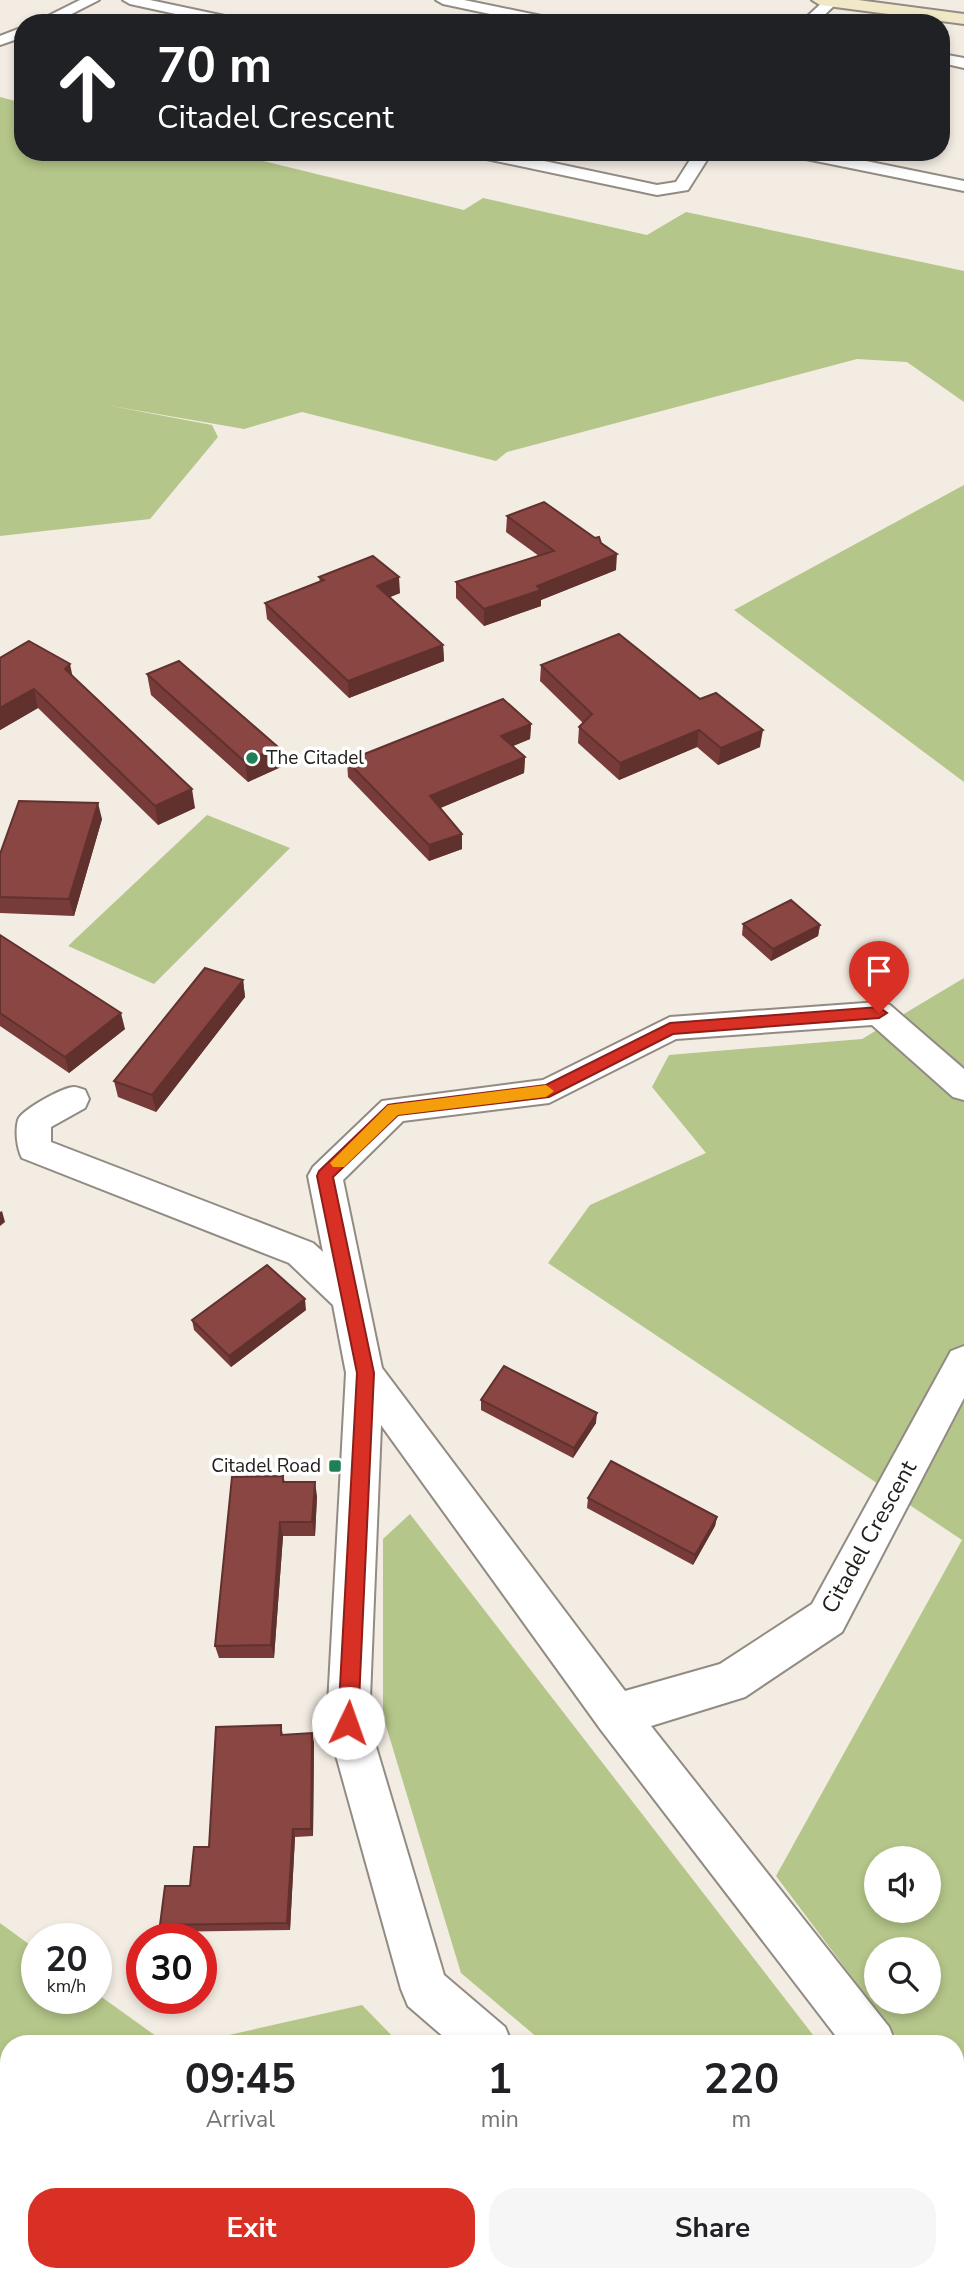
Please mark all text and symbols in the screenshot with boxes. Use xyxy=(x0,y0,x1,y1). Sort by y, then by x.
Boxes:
text: 70 m xyxy=(157,32,272,99)
icon: ahead xyxy=(42,42,133,133)
text: Citadel Crescent xyxy=(157,96,394,139)
place label: The Citadel xyxy=(266,745,364,771)
marker: The Citadel xyxy=(244,750,260,766)
pin xyxy=(849,941,909,1013)
icon: arrive xyxy=(860,952,898,990)
place label: Citadel Road xyxy=(211,1453,321,1479)
street label: Citadel Crescent xyxy=(814,1454,924,1619)
marker: Citadel Road xyxy=(327,1458,343,1474)
position arrow xyxy=(311,1686,385,1760)
map controls xyxy=(864,1846,941,2014)
button: sound xyxy=(864,1846,941,1923)
speed limit sign: 30 xyxy=(126,1923,217,2014)
text: 20 xyxy=(45,1936,88,1983)
button: search xyxy=(864,1937,941,2014)
text: km/h xyxy=(47,1974,86,1998)
text: 09:45 xyxy=(185,2051,296,2108)
text: 1 xyxy=(487,2051,512,2108)
text: 220 xyxy=(704,2051,779,2108)
text: Arrival xyxy=(206,2104,275,2135)
text: min xyxy=(481,2104,519,2135)
text: m xyxy=(732,2104,751,2135)
button: Exit xyxy=(28,2188,475,2268)
button: Share xyxy=(489,2188,936,2268)

